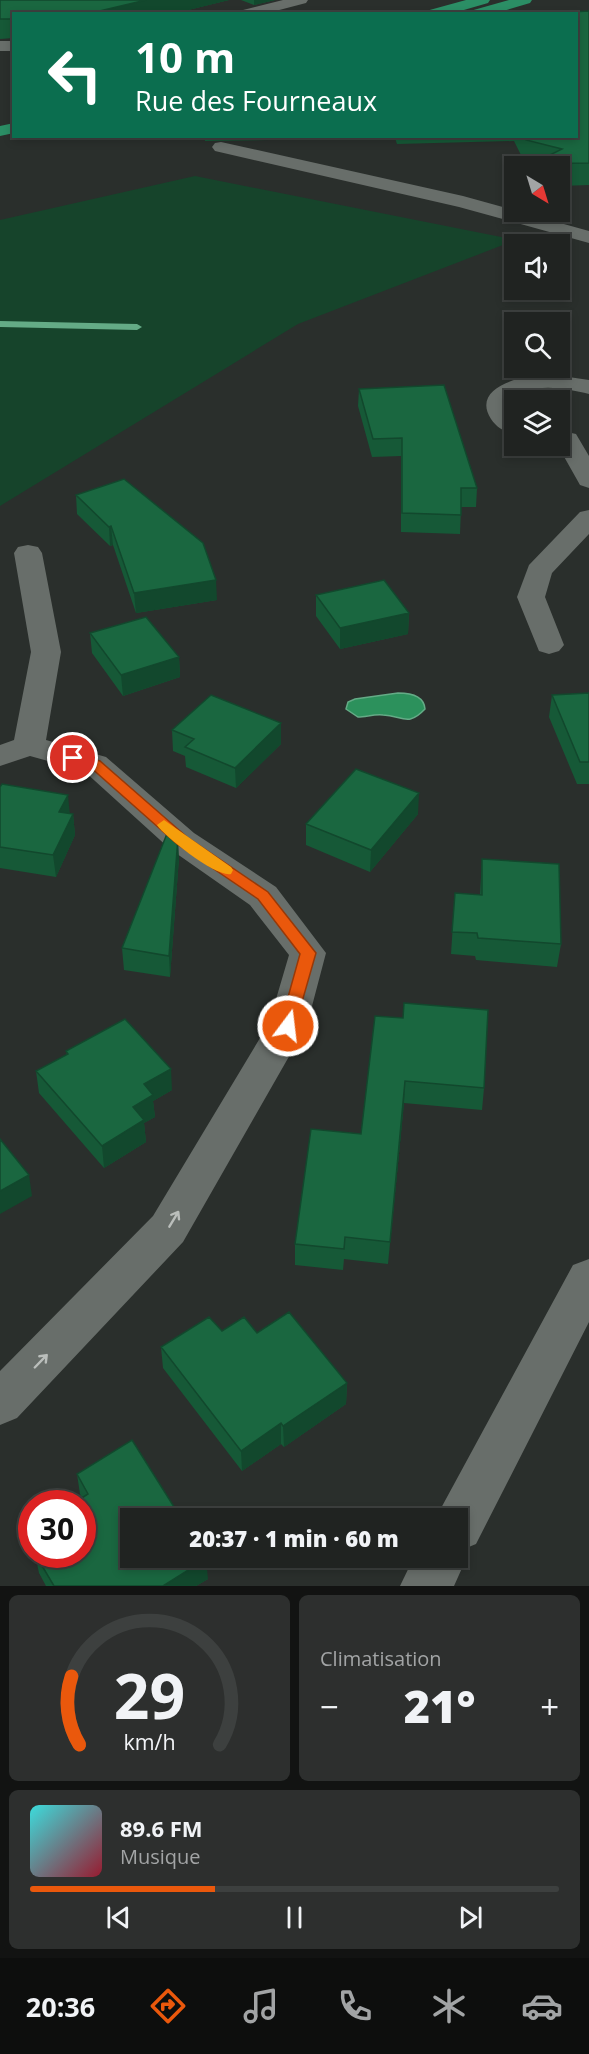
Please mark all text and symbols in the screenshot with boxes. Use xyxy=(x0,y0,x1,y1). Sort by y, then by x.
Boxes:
text: 10 m xyxy=(135,28,235,85)
icon: left xyxy=(36,36,114,114)
text: Rue des Fourneaux xyxy=(135,82,377,119)
north arrow xyxy=(504,156,570,222)
map controls xyxy=(504,156,570,456)
button: sound xyxy=(504,234,570,300)
button: search xyxy=(504,312,570,378)
button: layers xyxy=(504,390,570,456)
pin xyxy=(47,732,98,783)
icon: arrive xyxy=(56,741,89,774)
position arrow xyxy=(256,994,320,1058)
one-way arrow xyxy=(168,1211,180,1228)
one-way arrow xyxy=(33,1353,48,1368)
speed limit sign: 30 xyxy=(18,1490,96,1568)
text: 20:37 · 1 min · 60 m xyxy=(189,1523,399,1553)
text: Climatisation xyxy=(320,1645,442,1672)
text: 29 xyxy=(114,1652,185,1737)
text: 21° xyxy=(404,1675,475,1736)
text: − xyxy=(320,1684,339,1729)
text: + xyxy=(540,1684,559,1729)
text: km/h xyxy=(123,1727,176,1756)
text: 89.6 FM xyxy=(120,1813,203,1843)
text: Musique xyxy=(120,1843,201,1870)
icon: previous xyxy=(102,1901,135,1934)
icon: pause xyxy=(278,1901,311,1934)
icon: next xyxy=(454,1901,487,1934)
icon: directions xyxy=(147,1985,189,2027)
icon: music xyxy=(240,1985,282,2027)
icon: phone xyxy=(334,1985,376,2027)
icon: climate xyxy=(428,1985,470,2027)
icon: car xyxy=(521,1985,563,2027)
text: 20:36 xyxy=(26,1988,95,2025)

